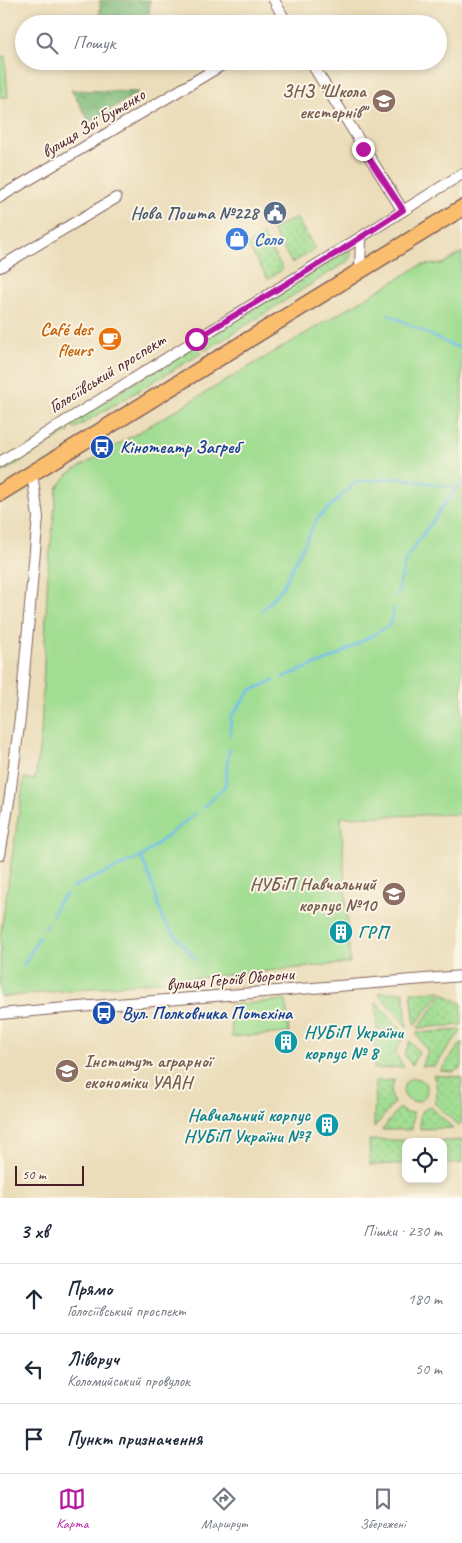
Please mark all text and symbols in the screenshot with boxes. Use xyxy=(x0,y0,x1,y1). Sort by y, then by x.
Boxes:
search box xyxy=(15,15,447,70)
icon: search xyxy=(33,29,61,57)
text: Пошук xyxy=(73,31,115,55)
place label: ЗНЗ "Школа екстернів" xyxy=(282,80,370,123)
street label: вулиця Зої Бутенко xyxy=(37,83,150,163)
school or university icon: ЗНЗ "Школа екстернів" xyxy=(371,88,397,114)
route end xyxy=(352,138,375,161)
public building icon: Нова Пошта №228 xyxy=(262,200,288,226)
place label: Нова Пошта №228 xyxy=(130,202,260,224)
shop icon: Соло xyxy=(224,226,250,252)
place label: Соло xyxy=(254,228,284,250)
place label: Café des fleurs xyxy=(40,318,94,361)
cafe icon: Café des fleurs xyxy=(97,326,123,352)
street label: Голосіївський проспект xyxy=(44,328,170,418)
route start xyxy=(185,328,208,351)
bus stop icon: Кінотеатр Загреб xyxy=(89,434,115,460)
place label: Кінотеатр Загреб xyxy=(120,436,245,458)
place label: НУБіП Навчальний корпус №10 xyxy=(250,873,378,916)
school or university icon: НУБіП Навчальний корпус №10 xyxy=(381,881,407,907)
building icon: ГРП xyxy=(328,919,354,945)
place label: ГРП xyxy=(358,921,391,943)
street label: вулиця Героїв Оборони xyxy=(166,962,296,996)
bus stop icon: Вул. Полковника Потєхіна xyxy=(91,1000,117,1026)
place label: Вул. Полковника Потєхіна xyxy=(122,1002,294,1024)
place label: НУБіП України корпус № 8 xyxy=(304,1021,404,1064)
building icon: НУБіП України корпус № 8 xyxy=(273,1029,299,1055)
place label: Інститут аграрної економіки УААН xyxy=(84,1050,216,1093)
school or university icon: Інститут аграрної економіки УААН xyxy=(54,1058,80,1084)
place label: Навчальний корпус НУБіП України №7 xyxy=(184,1104,312,1147)
building icon: Навчальний корпус НУБіП України №7 xyxy=(314,1112,340,1138)
map controls xyxy=(402,1138,447,1183)
button: locate xyxy=(402,1138,447,1183)
scale bar xyxy=(15,1163,84,1186)
text: 50 m xyxy=(22,1166,46,1183)
text: 3 хв xyxy=(20,1218,49,1244)
text: Пішки · 230 m xyxy=(363,1221,442,1241)
text: Прямо xyxy=(67,1277,112,1301)
icon: ahead xyxy=(20,1285,48,1313)
text: 180 m xyxy=(408,1289,442,1309)
text: Голосіївський проспект xyxy=(67,1301,186,1321)
text: Ліворуч xyxy=(67,1347,119,1371)
icon: left xyxy=(20,1355,48,1383)
text: 50 m xyxy=(415,1359,442,1379)
text: Коломийський провулок xyxy=(67,1371,190,1391)
icon: arrive xyxy=(20,1425,48,1453)
text: Пункт призначення xyxy=(67,1427,202,1451)
tab: Карта xyxy=(56,1485,88,1532)
tab: Маршрут xyxy=(201,1485,247,1532)
tab: Збережені xyxy=(360,1485,406,1532)

